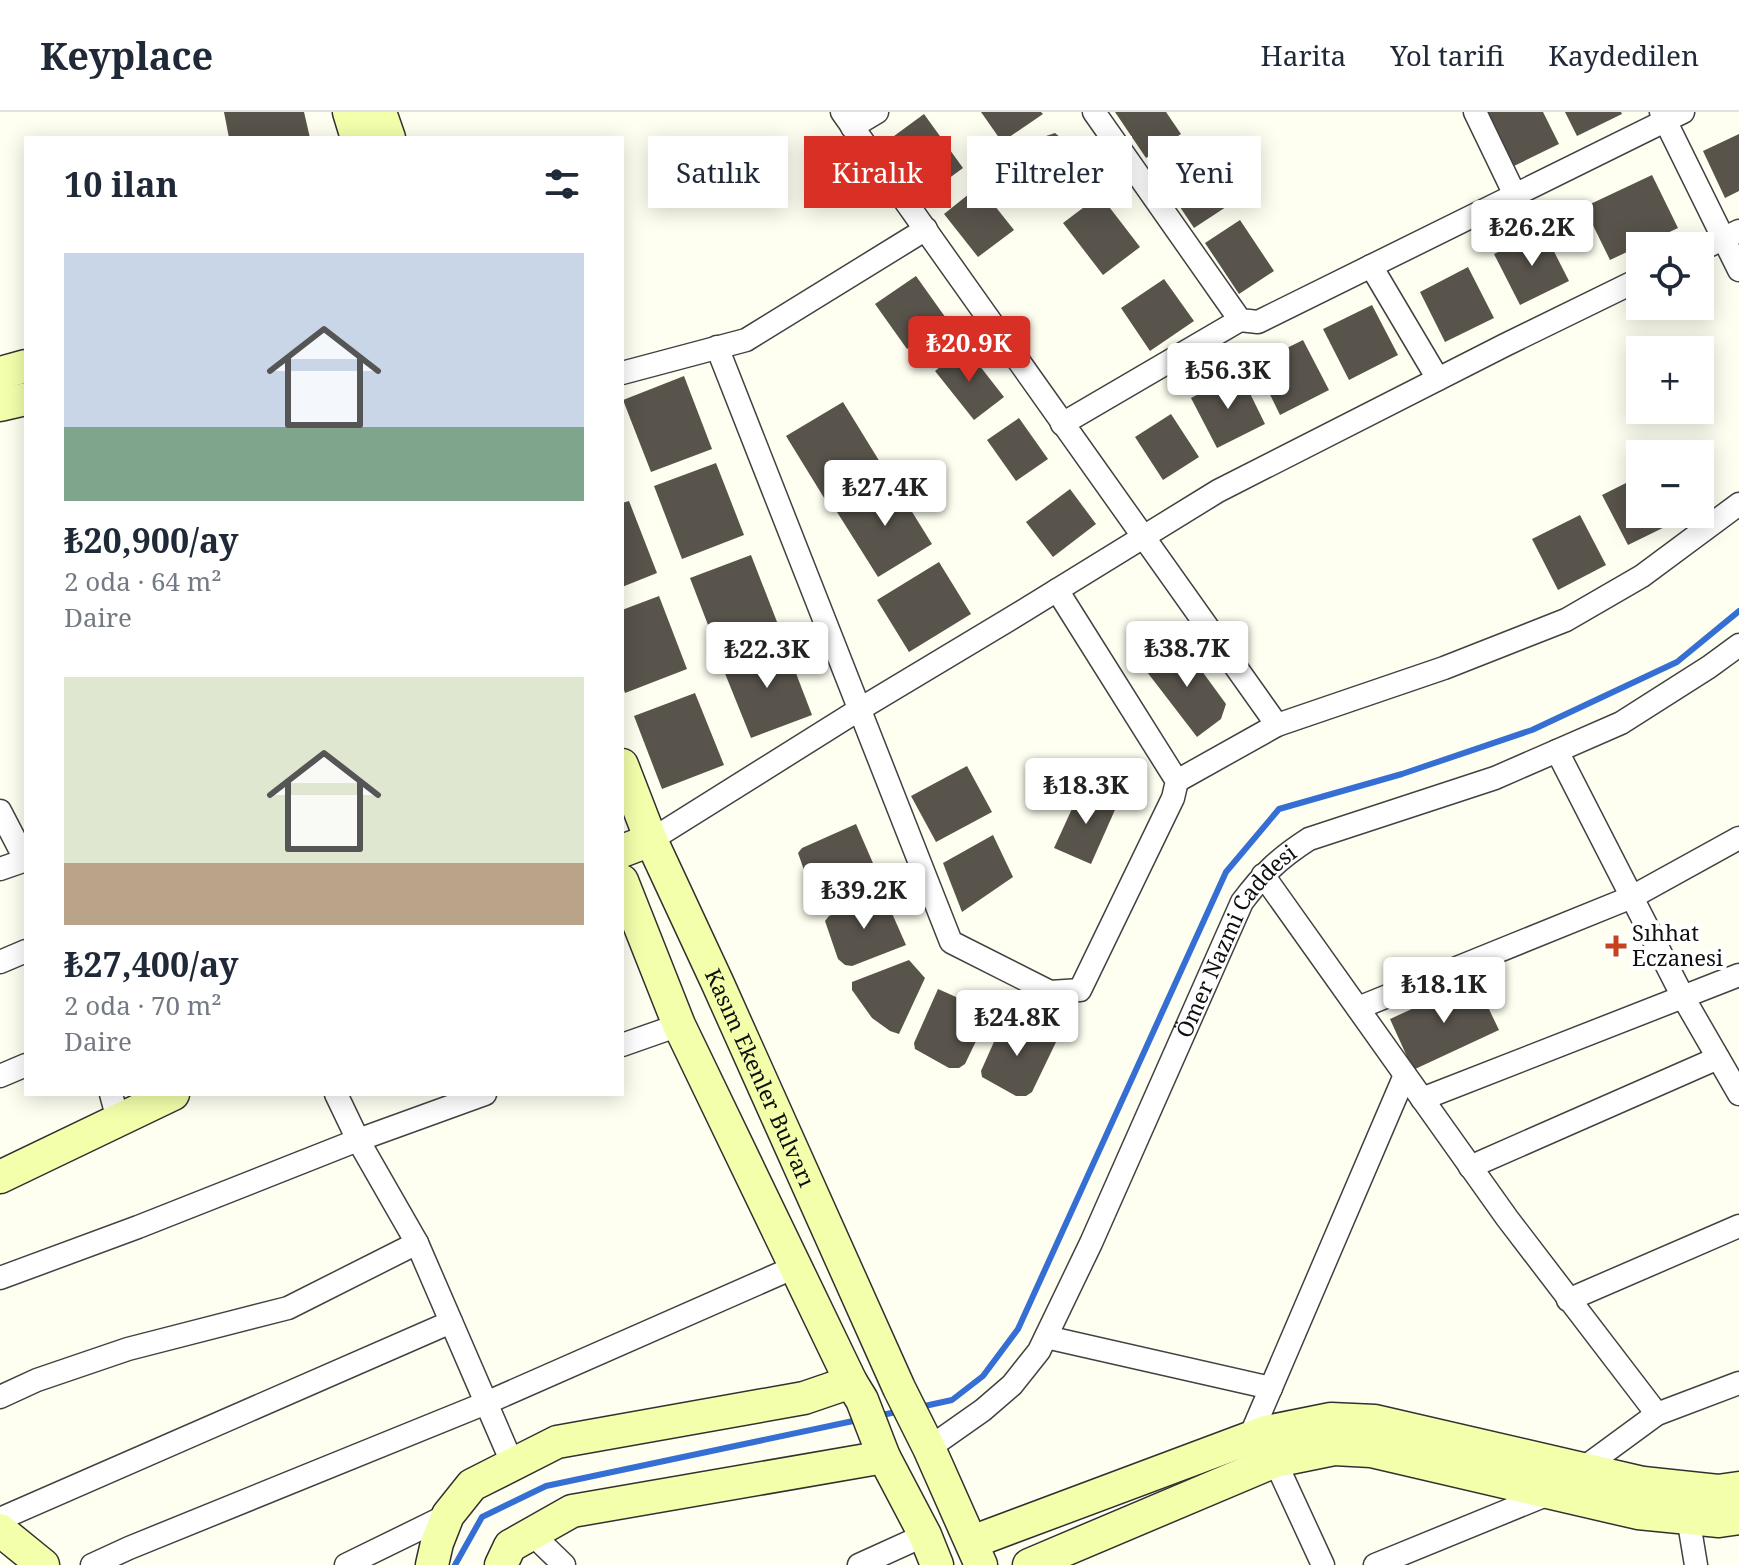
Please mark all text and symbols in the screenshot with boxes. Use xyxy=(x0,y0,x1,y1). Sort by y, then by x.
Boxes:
text: Keyplace xyxy=(40,29,213,81)
text: Harita xyxy=(1261,36,1346,74)
text: Yol tarifi xyxy=(1390,36,1504,74)
text: Kaydedilen xyxy=(1548,36,1699,74)
chip: Satılık xyxy=(648,136,788,208)
chip: Kiralık xyxy=(804,136,951,208)
chip: Filtreler xyxy=(967,136,1132,208)
chip: Yeni xyxy=(1148,136,1261,208)
text: 10 ilan xyxy=(64,161,178,207)
icon: filters xyxy=(540,162,584,206)
pin: ₺26.2K xyxy=(1467,200,1597,268)
text: ₺26.2K xyxy=(1489,208,1575,244)
map controls xyxy=(1626,232,1714,528)
button: locate xyxy=(1626,232,1714,320)
icon: home xyxy=(252,305,396,449)
pin: ₺20.9K xyxy=(904,316,1034,384)
text: ₺20.9K xyxy=(926,324,1012,360)
button: + xyxy=(1626,336,1714,424)
pin: ₺56.3K xyxy=(1163,343,1293,411)
text: ₺56.3K xyxy=(1185,351,1271,387)
button: − xyxy=(1626,440,1714,528)
pin: ₺27.4K xyxy=(820,460,950,528)
text: ₺27.4K xyxy=(842,468,928,504)
text: ₺20,900/ay xyxy=(64,517,238,563)
text: 2 oda · 64 m² xyxy=(64,563,222,599)
text: Daire xyxy=(64,599,132,635)
pin: ₺38.7K xyxy=(1122,621,1252,689)
pin: ₺22.3K xyxy=(702,622,832,690)
text: ₺38.7K xyxy=(1144,629,1230,665)
text: ₺22.3K xyxy=(724,630,810,666)
icon: home xyxy=(252,729,396,873)
pin: ₺18.3K xyxy=(1021,758,1151,826)
text: ₺18.3K xyxy=(1043,766,1129,802)
street label: Ömer Nazmi Caddesi xyxy=(1168,837,1302,1042)
pin: ₺39.2K xyxy=(799,863,929,931)
text: ₺39.2K xyxy=(821,871,907,907)
place label: Sıhhat Eczanesi xyxy=(1632,917,1723,972)
marker: Sıhhat Eczanesi xyxy=(1607,937,1625,955)
text: ₺27,400/ay xyxy=(64,941,238,987)
pin: ₺18.1K xyxy=(1379,957,1509,1025)
street label: Kasım Ekenler Bulvarı xyxy=(699,963,823,1191)
text: ₺18.1K xyxy=(1401,965,1487,1001)
text: 2 oda · 70 m² xyxy=(64,987,222,1023)
pin: ₺24.8K xyxy=(952,990,1082,1058)
text: ₺24.8K xyxy=(974,998,1060,1034)
text: Daire xyxy=(64,1023,132,1059)

